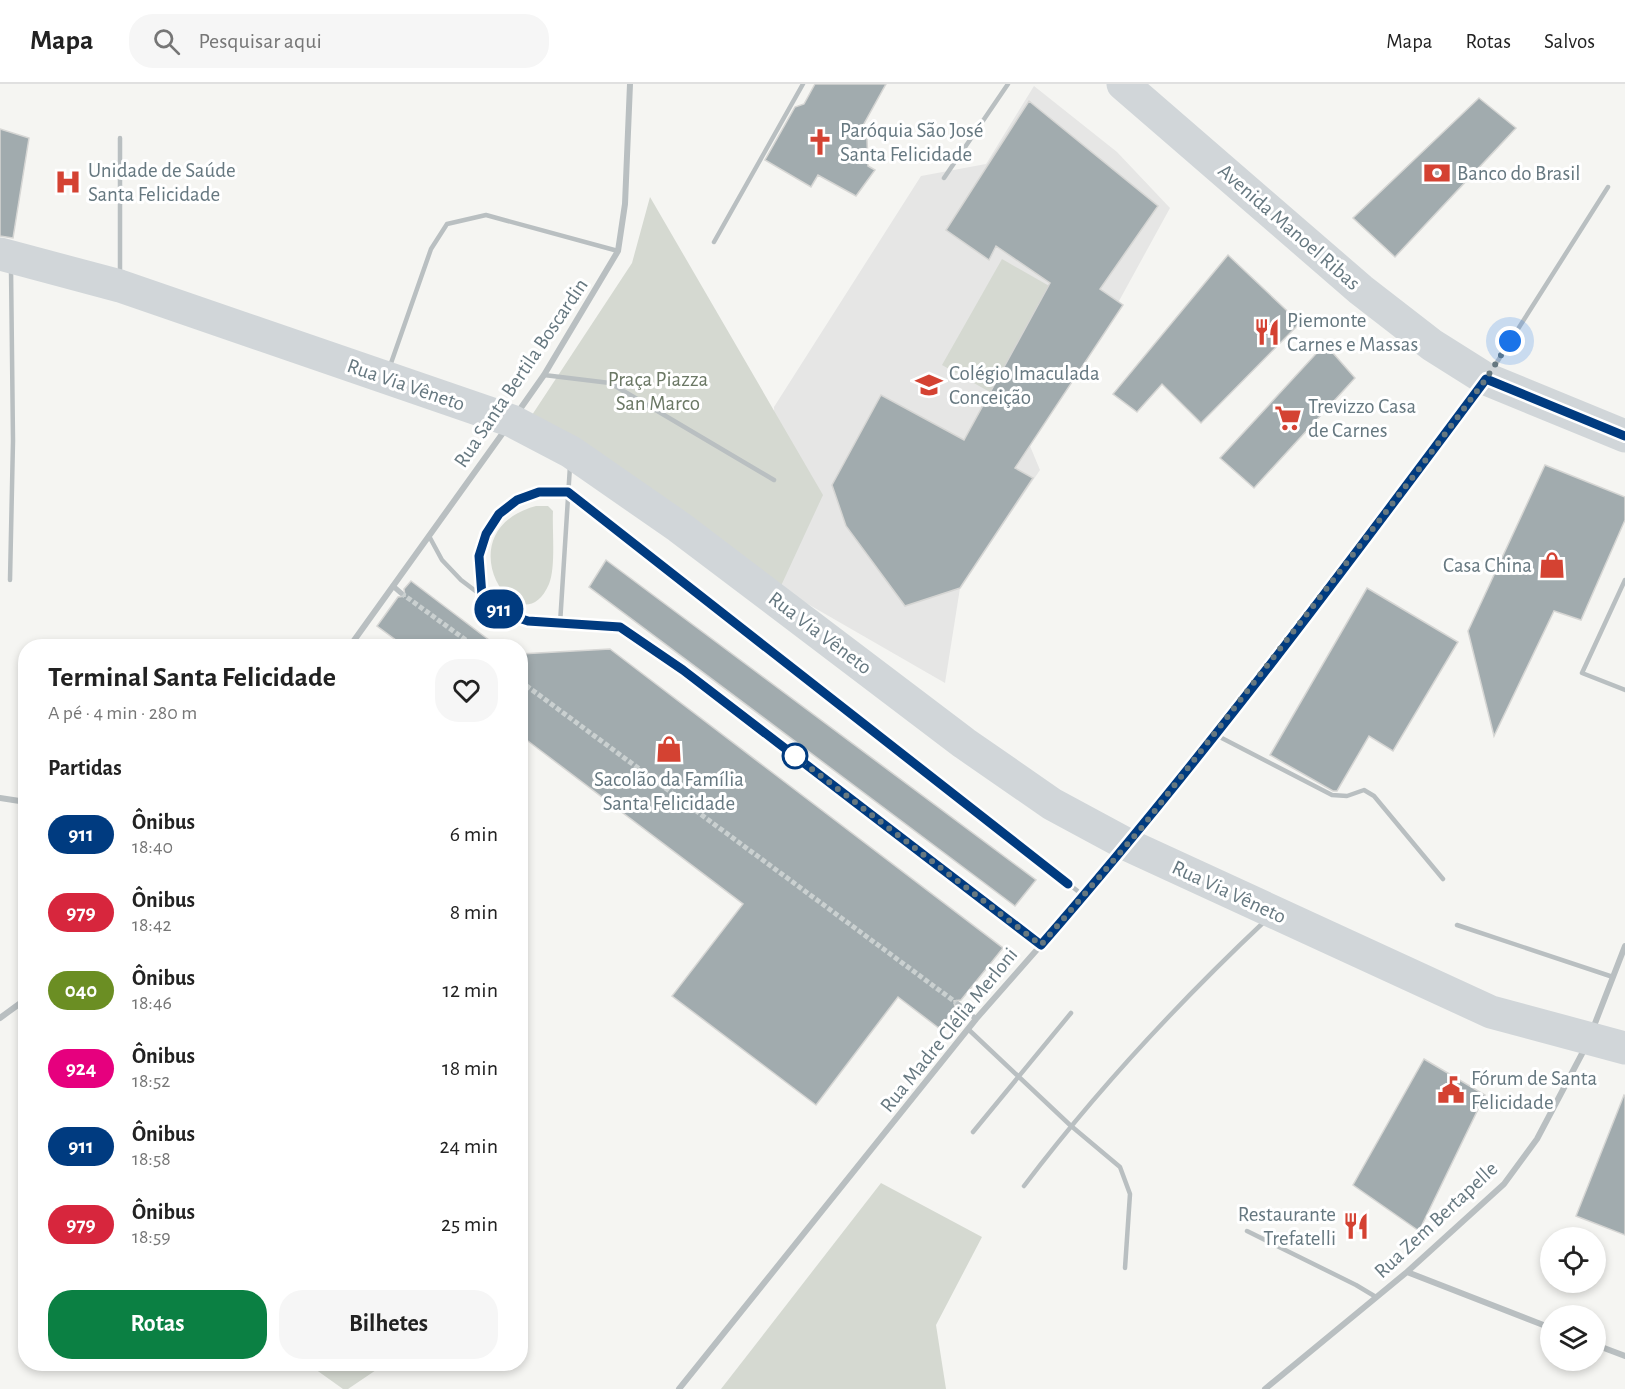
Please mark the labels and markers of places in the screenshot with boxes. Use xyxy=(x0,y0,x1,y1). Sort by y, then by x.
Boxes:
place label: Paróquia São José Santa Felicidade xyxy=(840,120,983,165)
church icon: Paróquia São José Santa Felicidade xyxy=(805,127,835,157)
bank icon: Banco do Brasil xyxy=(1422,158,1452,188)
place label: Unidade de Saúde Santa Felicidade xyxy=(88,160,236,205)
place label: Banco do Brasil xyxy=(1457,163,1581,184)
hospital icon: Unidade de Saúde Santa Felicidade xyxy=(53,167,83,197)
place label: Piemonte Carnes e Massas xyxy=(1287,310,1418,355)
restaurant icon: Piemonte Carnes e Massas xyxy=(1252,317,1282,347)
place label: Colégio Imaculada Conceição xyxy=(949,363,1100,408)
school or university icon: Colégio Imaculada Conceição xyxy=(914,370,944,400)
place label: Trevizzo Casa de Carnes xyxy=(1308,396,1417,441)
supermarket icon: Trevizzo Casa de Carnes xyxy=(1273,403,1303,433)
shop icon: Casa China xyxy=(1537,550,1567,580)
place label: Casa China xyxy=(1443,555,1532,576)
shop icon: Sacolão da Família Santa Felicidade xyxy=(654,734,684,764)
unlabelled marker xyxy=(782,743,808,769)
place label: Sacolão da Família Santa Felicidade xyxy=(594,769,744,814)
place label: Fórum de Santa Felicidade xyxy=(1471,1068,1598,1113)
public building icon: Fórum de Santa Felicidade xyxy=(1436,1075,1466,1105)
place label: Restaurante Trefatelli xyxy=(1238,1204,1336,1249)
restaurant icon: Restaurante Trefatelli xyxy=(1341,1211,1371,1241)

